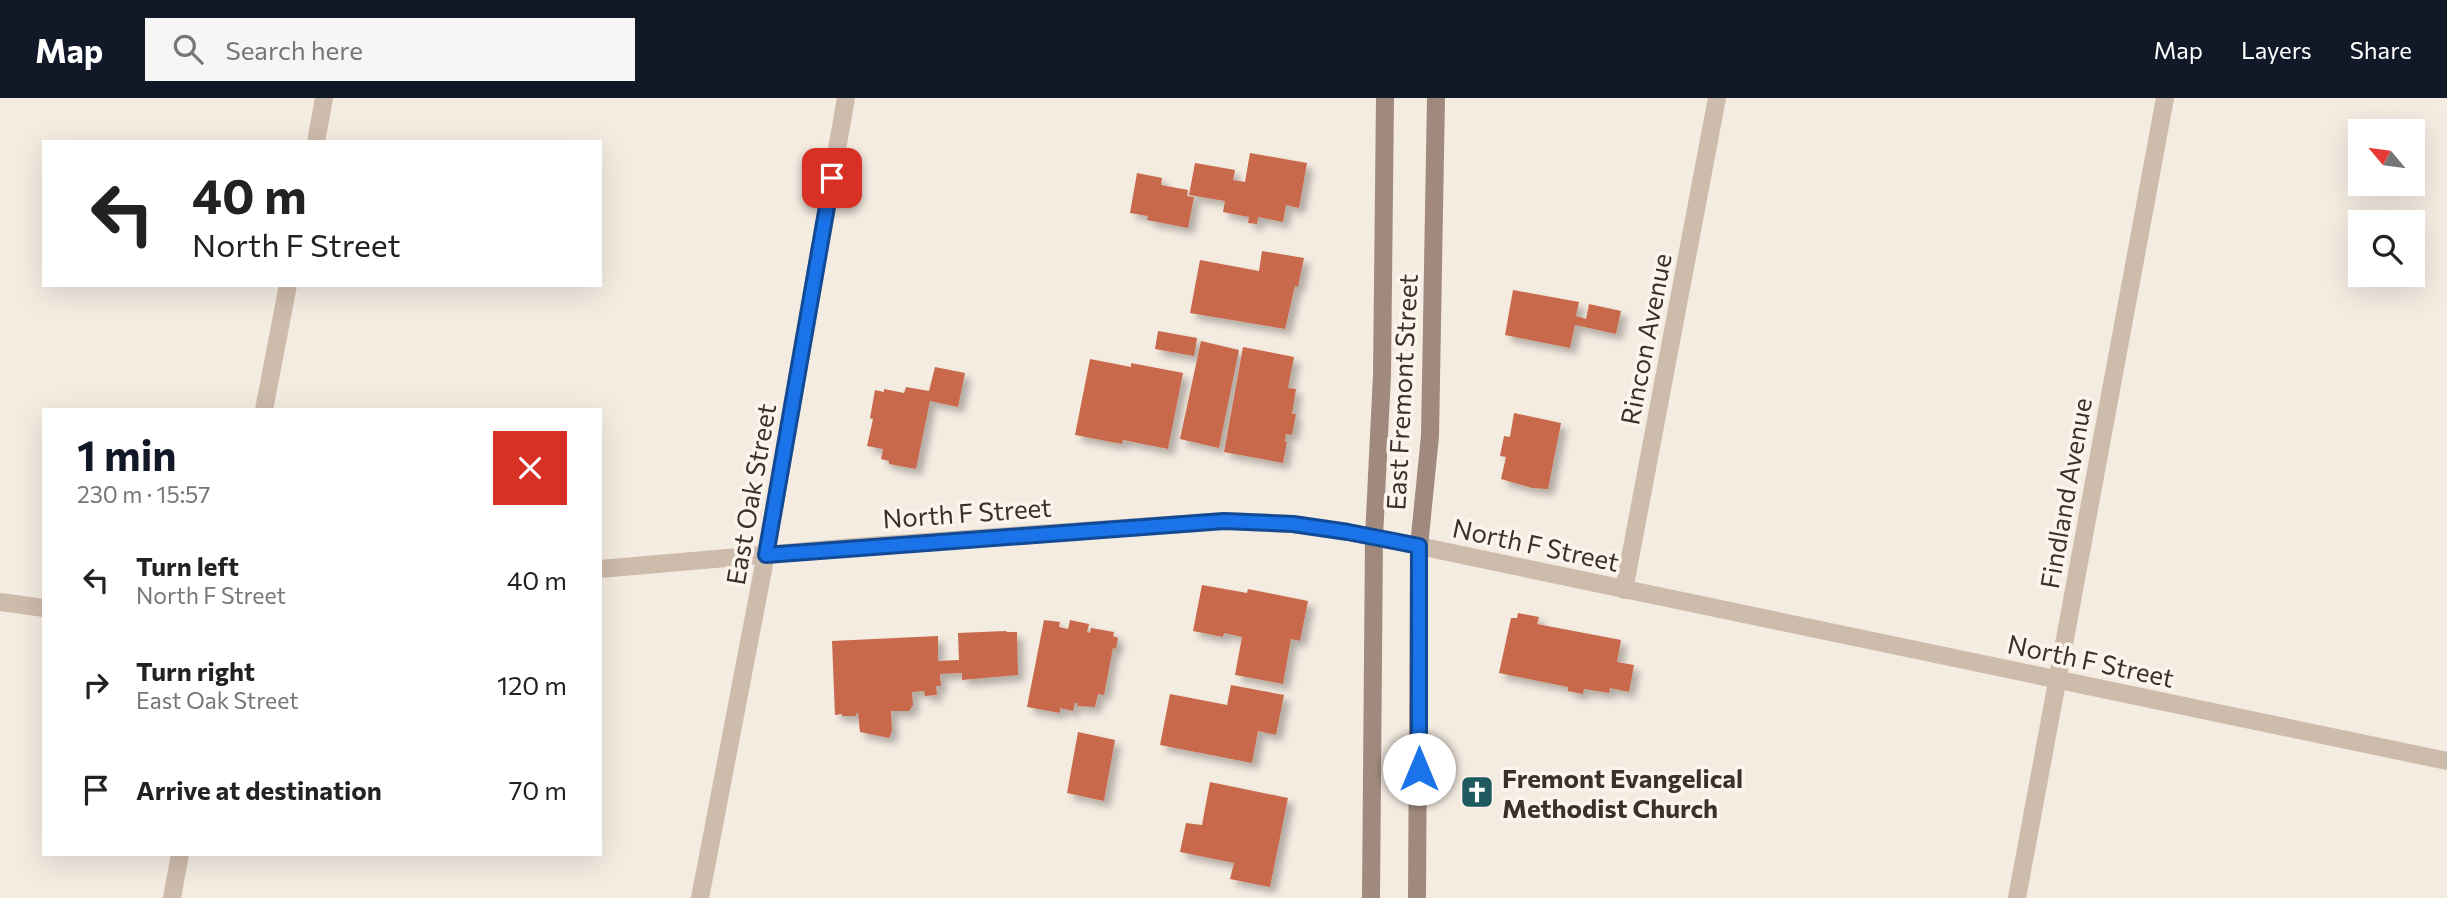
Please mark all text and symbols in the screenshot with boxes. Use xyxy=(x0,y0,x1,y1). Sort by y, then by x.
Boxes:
search box xyxy=(145,18,635,81)
text: Map xyxy=(35,29,103,70)
icon: search xyxy=(169,30,207,68)
text: Search here xyxy=(225,34,363,65)
text: Map xyxy=(2154,35,2203,64)
text: Layers xyxy=(2241,35,2312,64)
text: Share xyxy=(2350,35,2412,64)
north arrow xyxy=(2348,119,2426,196)
map controls xyxy=(2348,119,2425,287)
pin xyxy=(802,148,862,208)
icon: arrive xyxy=(813,159,851,197)
text: 40 m xyxy=(192,164,307,224)
icon: left xyxy=(77,168,168,259)
button: search xyxy=(2348,210,2425,287)
text: North F Street xyxy=(192,224,401,264)
street label: Rincon Avenue xyxy=(1613,251,1677,427)
street label: East Fremont Street xyxy=(1379,273,1423,511)
street label: Findland Avenue xyxy=(2033,395,2097,591)
street label: East Oak Street xyxy=(719,401,781,587)
text: 1 min xyxy=(77,428,177,480)
button: close xyxy=(493,431,567,505)
text: 230 m · 15:57 xyxy=(77,480,210,508)
street label: North F Street xyxy=(881,491,1053,533)
street label: North F Street xyxy=(1450,511,1622,577)
text: Turn left xyxy=(136,550,239,581)
icon: left xyxy=(77,561,115,599)
text: 40 m xyxy=(507,564,567,595)
text: North F Street xyxy=(136,581,286,609)
street label: North F Street xyxy=(2005,627,2177,693)
text: Turn right xyxy=(136,655,255,686)
icon: right xyxy=(77,666,115,704)
text: 120 m xyxy=(497,669,567,700)
text: East Oak Street xyxy=(136,686,299,714)
position arrow xyxy=(1382,732,1456,806)
place label: Fremont Evangelical Methodist Church xyxy=(1502,762,1743,823)
icon: arrive xyxy=(77,771,115,809)
church icon: Fremont Evangelical Methodist Church xyxy=(1458,773,1496,811)
text: Arrive at destination xyxy=(136,774,382,805)
text: 70 m xyxy=(509,774,567,805)

